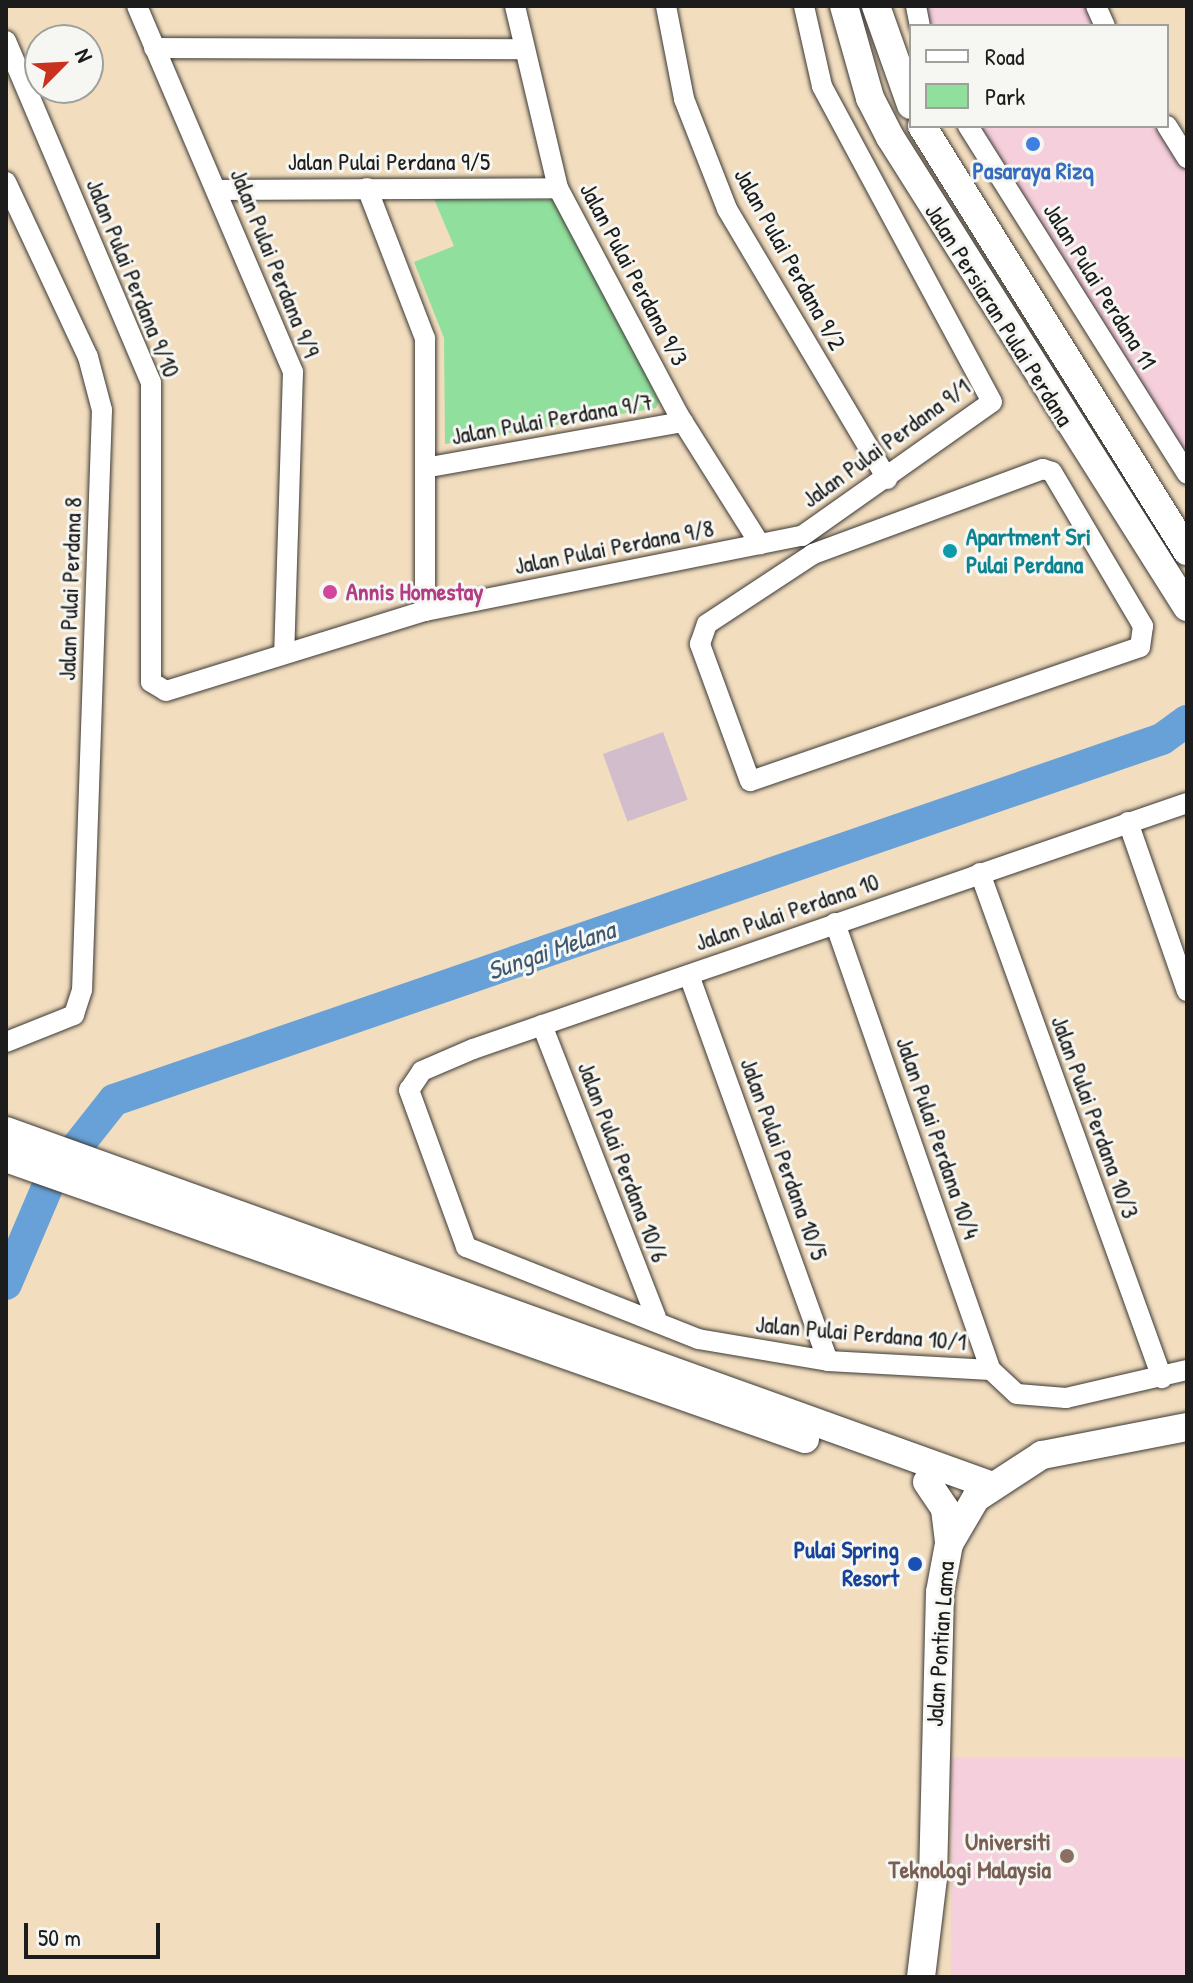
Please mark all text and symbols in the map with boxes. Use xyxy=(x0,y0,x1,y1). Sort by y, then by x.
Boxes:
north arrow xyxy=(24,24,104,104)
legend xyxy=(909,24,1169,128)
text: Road xyxy=(985,40,1024,72)
text: N xyxy=(68,44,100,67)
text: Park xyxy=(985,80,1025,112)
marker: Pasaraya Rizq xyxy=(1024,135,1042,153)
street label: Jalan Pulai Perdana 9/5 xyxy=(288,148,490,176)
place label: Pasaraya Rizq xyxy=(973,157,1093,185)
street label: Jalan Pulai Perdana 9/2 xyxy=(728,163,852,355)
street label: Jalan Pulai Perdana 9/9 xyxy=(224,164,326,362)
street label: Jalan Pulai Perdana 9/10 xyxy=(80,175,186,381)
street label: Jalan Pulai Perdana 9/3 xyxy=(574,178,694,370)
street label: Jalan Persiaran Pulai Perdana xyxy=(919,198,1079,432)
street label: Jalan Pulai Perdana 11 xyxy=(1037,198,1163,374)
street label: Jalan Pulai Perdana 9/1 xyxy=(796,372,976,514)
street label: Jalan Pulai Perdana 9/7 xyxy=(449,387,655,451)
street label: Jalan Pulai Perdana 8 xyxy=(52,497,88,681)
street label: Jalan Pulai Perdana 9/8 xyxy=(512,514,716,580)
place label: Apartment Sri Pulai Perdana xyxy=(966,523,1091,579)
marker: Apartment Sri Pulai Perdana xyxy=(941,542,959,560)
place label: Annis Homestay xyxy=(346,578,483,606)
marker: Annis Homestay xyxy=(321,583,339,601)
street label: Jalan Pulai Perdana 10 xyxy=(691,867,883,957)
water label: Sungai Melana xyxy=(483,914,619,986)
street label: Jalan Pulai Perdana 10/3 xyxy=(1045,1012,1145,1222)
street label: Jalan Pulai Perdana 10/4 xyxy=(890,1033,986,1243)
street label: Jalan Pulai Perdana 10/5 xyxy=(734,1054,834,1264)
street label: Jalan Pulai Perdana 10/6 xyxy=(572,1058,674,1266)
street label: Jalan Pulai Perdana 10/1 xyxy=(754,1309,968,1357)
place label: Pulai Spring Resort xyxy=(794,1536,899,1592)
marker: Pulai Spring Resort xyxy=(906,1555,924,1573)
street label: Jalan Pontian Lama xyxy=(920,1560,960,1728)
place label: Universiti Teknologi Malaysia xyxy=(888,1828,1051,1884)
marker: Universiti Teknologi Malaysia xyxy=(1058,1847,1076,1865)
scale bar xyxy=(28,1907,164,1957)
text: 50 m xyxy=(38,1921,81,1953)

